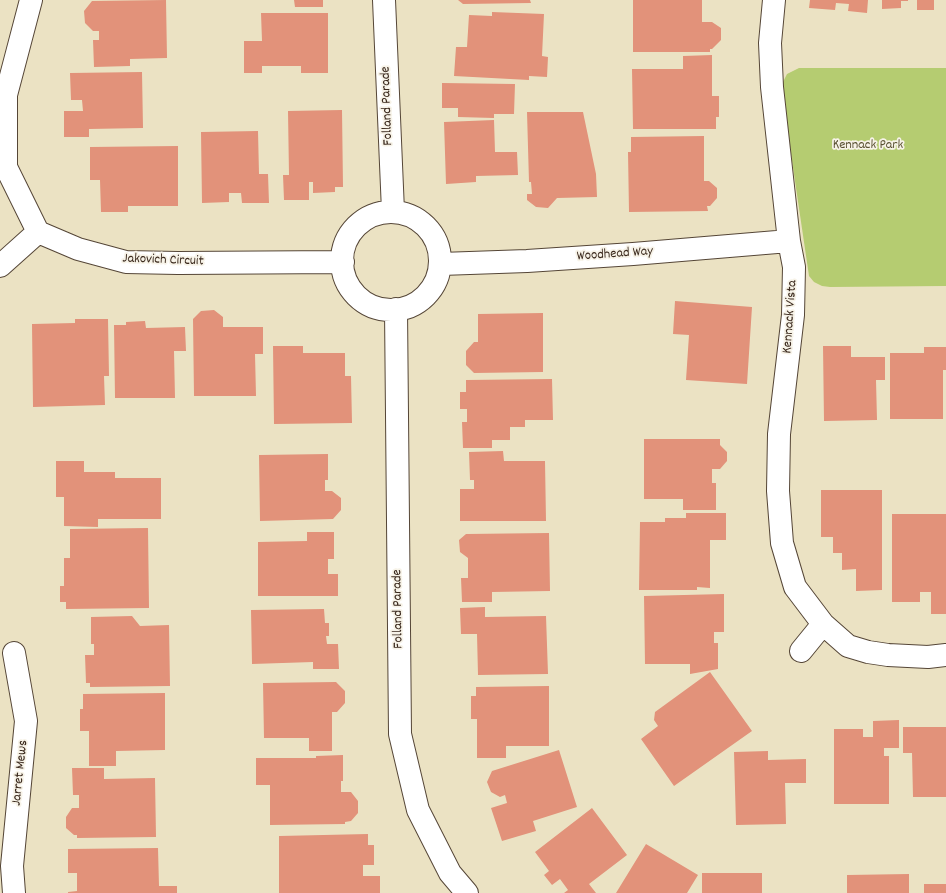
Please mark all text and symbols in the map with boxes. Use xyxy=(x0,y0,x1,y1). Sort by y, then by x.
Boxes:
street label: Folland Parade xyxy=(378,66,398,146)
park label: Kennack Park xyxy=(833,138,903,154)
street label: Woodhead Way xyxy=(576,244,654,266)
street label: Jakovich Circuit xyxy=(122,251,204,271)
street label: Kennack Vista xyxy=(780,280,802,354)
street label: Folland Parade xyxy=(390,569,408,649)
street label: Jarret Mews xyxy=(9,739,33,807)

